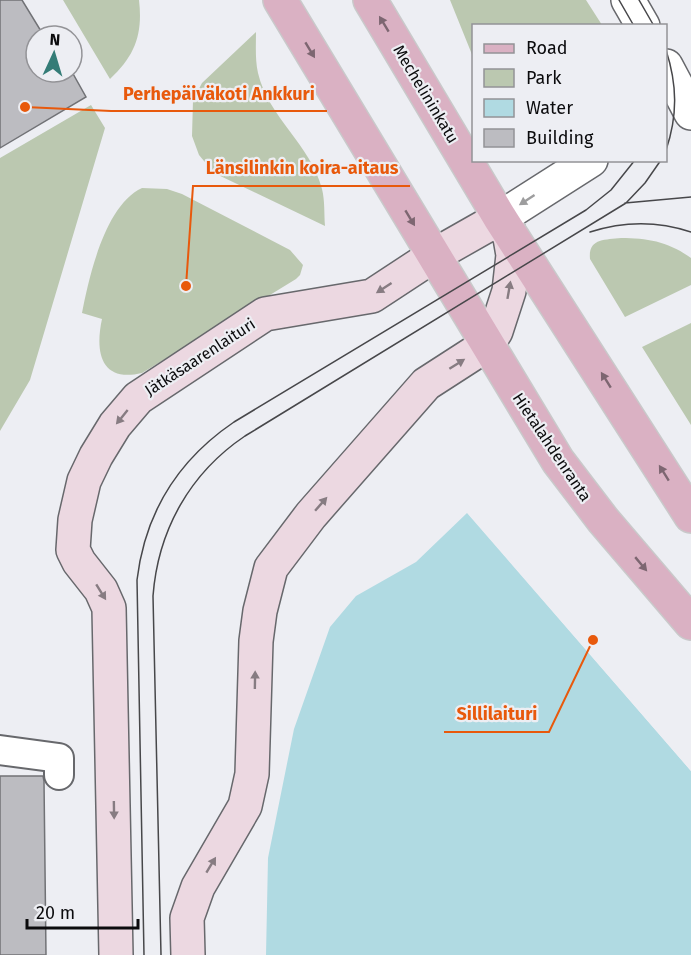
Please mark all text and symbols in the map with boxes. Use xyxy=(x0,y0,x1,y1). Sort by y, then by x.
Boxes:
one-way arrow xyxy=(378,16,389,32)
north arrow xyxy=(24,24,84,84)
legend xyxy=(472,24,667,162)
text: N xyxy=(49,30,61,49)
text: Road xyxy=(526,37,568,59)
street label: Mechelininkatu xyxy=(389,41,463,147)
one-way arrow xyxy=(305,42,316,58)
text: Park xyxy=(526,67,562,89)
callout: Perhepäiväkoti Ankkuri xyxy=(111,75,327,111)
text: Perhepäiväkoti Ankkuri xyxy=(123,83,315,105)
text: Water xyxy=(526,97,573,119)
text: Building xyxy=(526,127,594,149)
callout: Länsilinkin koira-aitaus xyxy=(193,150,410,186)
text: Länsilinkin koira-aitaus xyxy=(206,157,399,179)
one-way arrow xyxy=(519,195,535,206)
one-way arrow xyxy=(405,210,416,226)
one-way arrow xyxy=(505,281,514,300)
one-way arrow xyxy=(376,283,392,294)
street label: Jätkäsaarenlaituri xyxy=(141,314,259,400)
one-way arrow xyxy=(448,358,464,370)
one-way arrow xyxy=(600,372,611,388)
street label: Hietalahdenranta xyxy=(509,389,595,505)
one-way arrow xyxy=(116,409,129,424)
one-way arrow xyxy=(658,465,669,481)
one-way arrow xyxy=(314,497,327,512)
one-way arrow xyxy=(634,557,648,572)
one-way arrow xyxy=(95,584,106,600)
one-way arrow xyxy=(250,671,260,690)
callout: Sillilaituri xyxy=(444,696,549,732)
text: Sillilaituri xyxy=(457,703,537,725)
one-way arrow xyxy=(109,801,119,820)
one-way arrow xyxy=(206,857,217,873)
scale bar xyxy=(27,892,138,930)
text: 20 m xyxy=(36,902,75,924)

